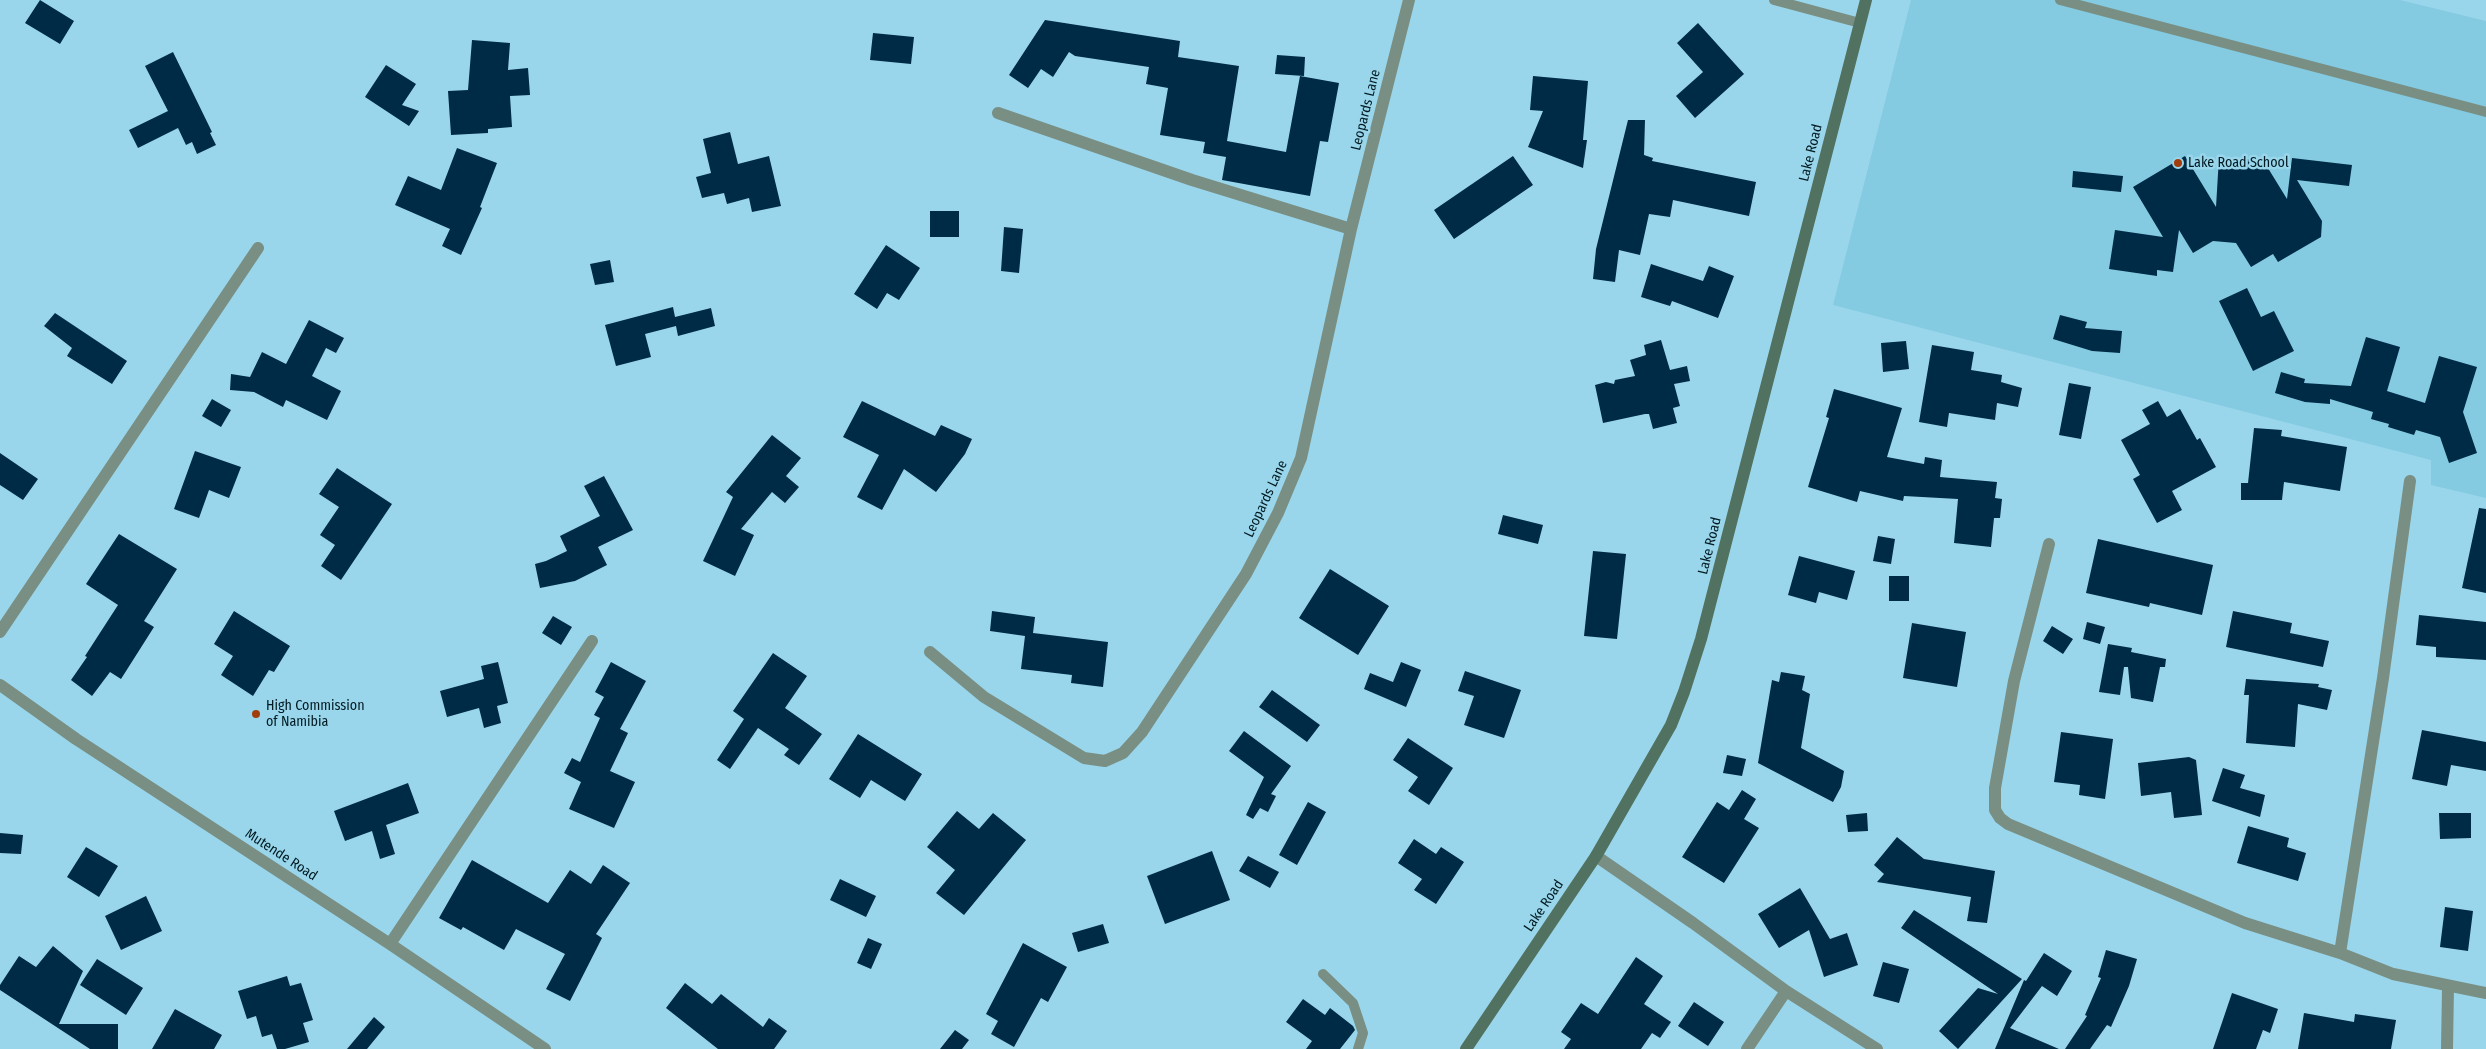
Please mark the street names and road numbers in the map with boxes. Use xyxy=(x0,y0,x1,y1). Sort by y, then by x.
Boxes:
street label: Leopards Lane xyxy=(1348,68,1384,152)
street label: Lake Road xyxy=(1796,123,1826,183)
street label: Leopards Lane xyxy=(1241,458,1291,540)
street label: Lake Road xyxy=(1695,516,1725,576)
street label: Mutende Road xyxy=(242,825,320,885)
street label: Lake Road xyxy=(1521,877,1567,935)

